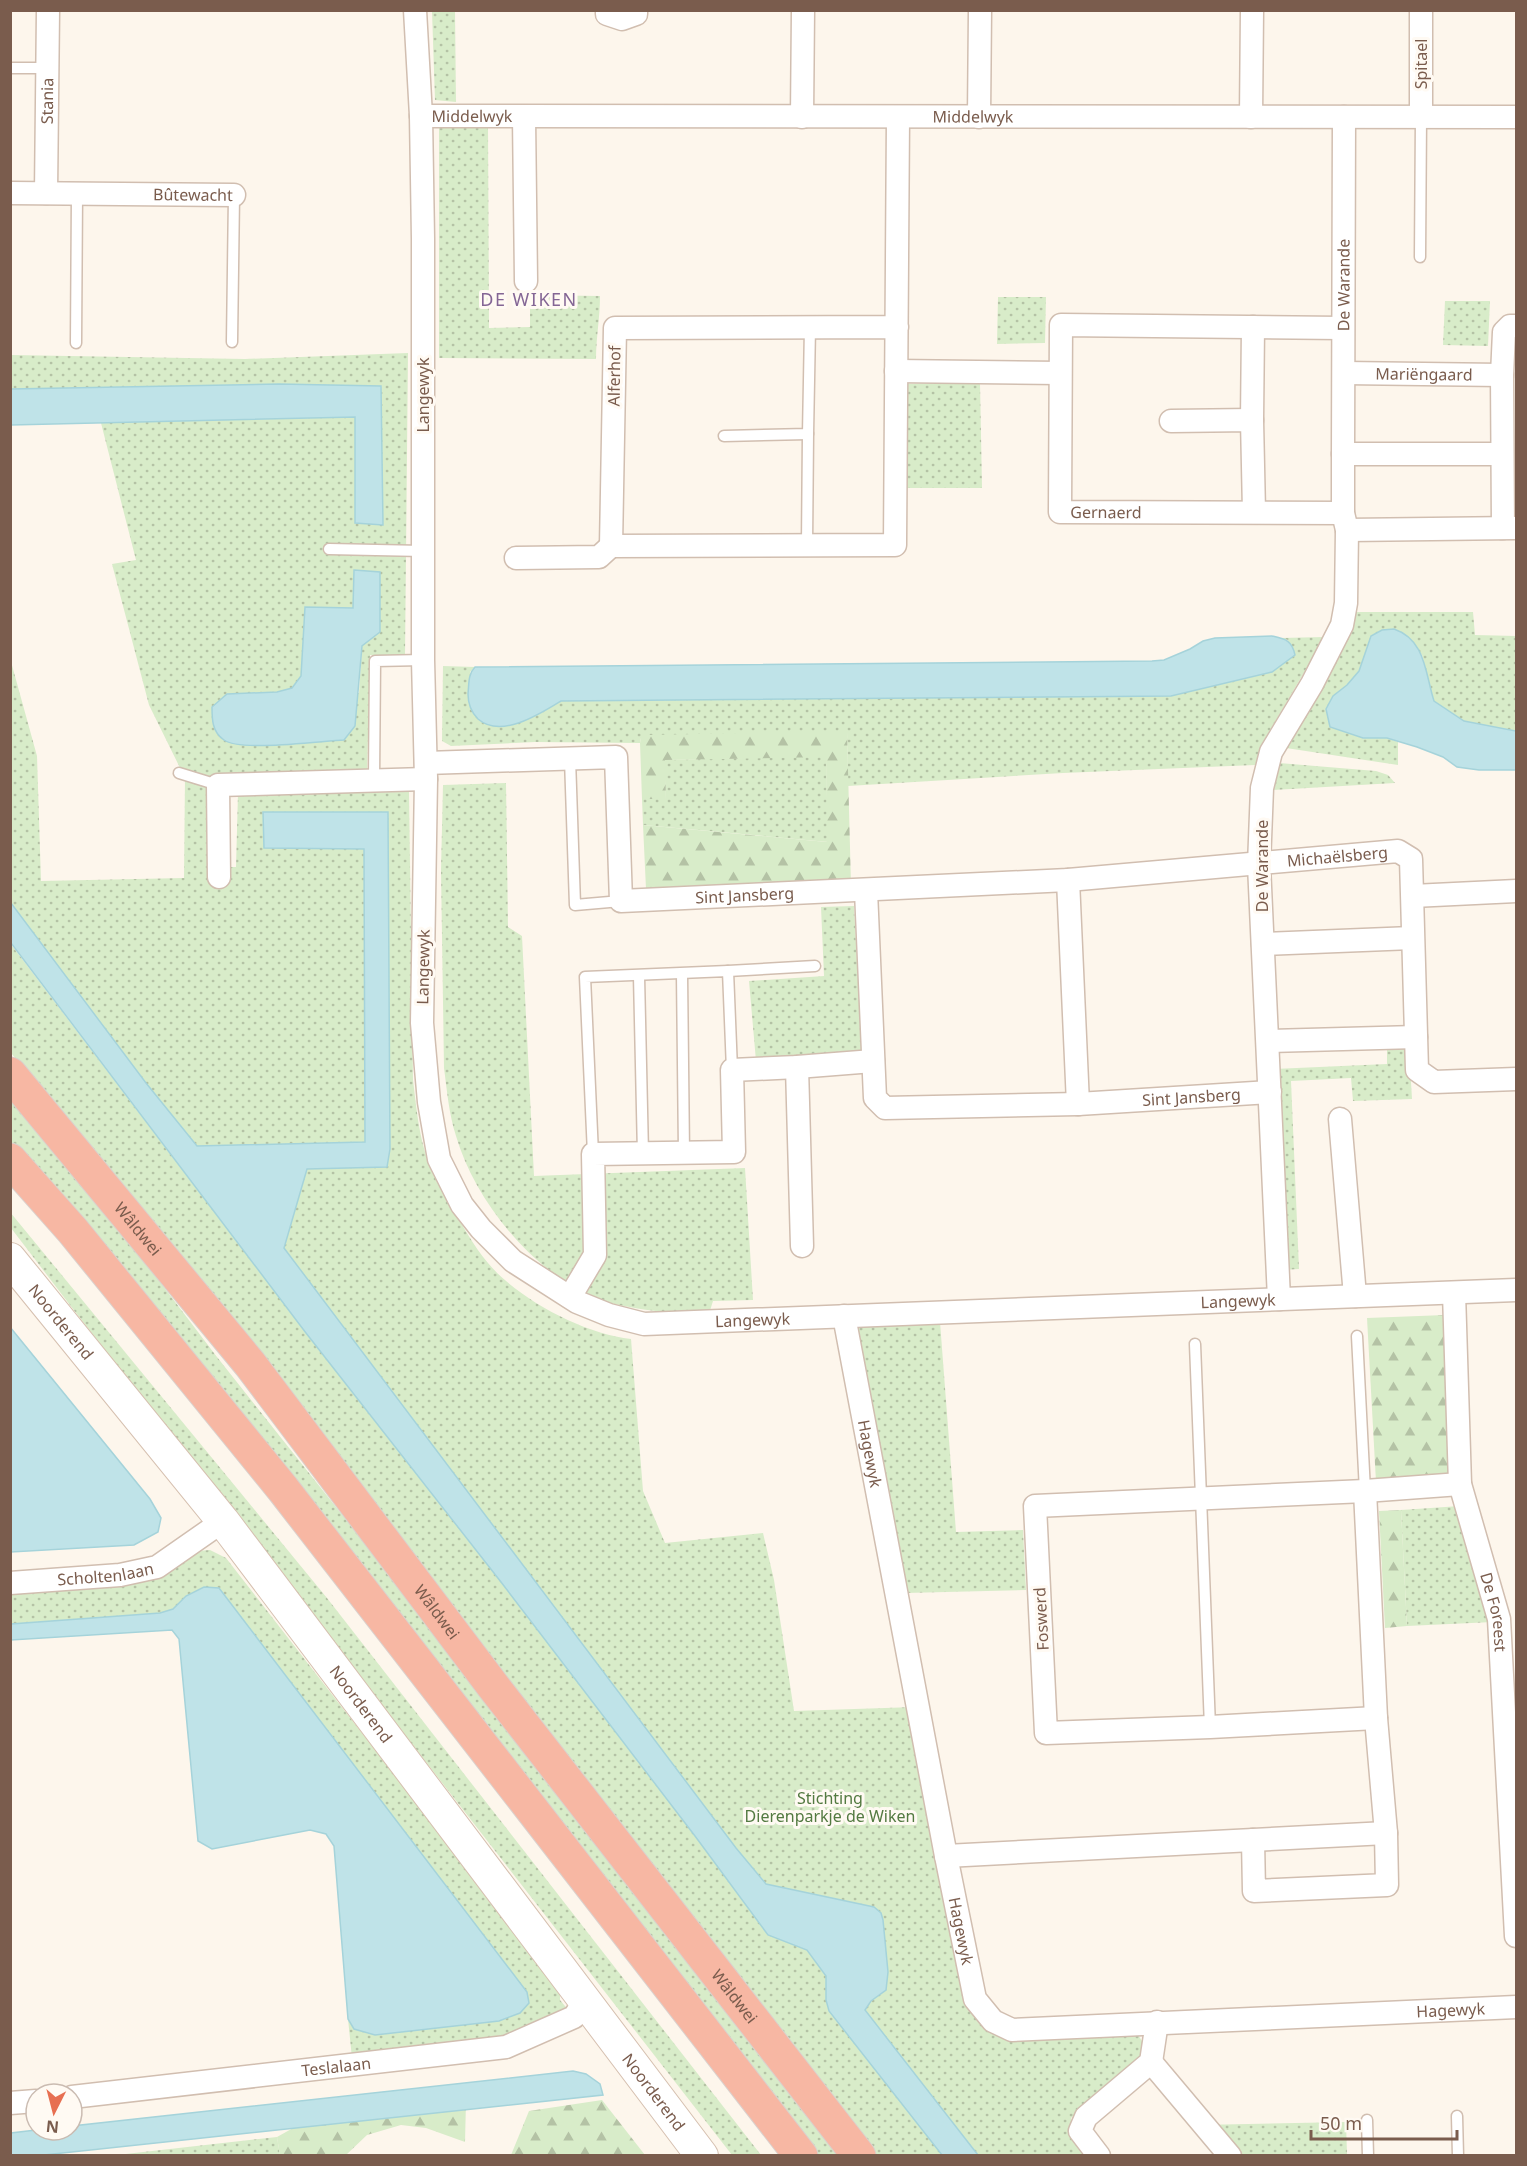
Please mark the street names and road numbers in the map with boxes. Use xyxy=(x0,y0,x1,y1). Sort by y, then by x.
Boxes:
street label: Spitael xyxy=(1410,39,1432,89)
street label: Stania xyxy=(36,78,58,124)
street label: Middelwyk xyxy=(432,105,513,127)
street label: Middelwyk xyxy=(933,105,1014,128)
street label: Bûtewacht xyxy=(153,183,233,206)
street label: De Warande xyxy=(1332,239,1355,331)
street label: Alferhof xyxy=(602,344,626,406)
street label: Langewyk xyxy=(412,357,434,433)
street label: Mariëngaard xyxy=(1375,362,1473,386)
street label: Gernaerd xyxy=(1070,501,1142,523)
street label: De Warande xyxy=(1251,820,1273,912)
street label: Michaëlsberg xyxy=(1286,841,1389,872)
street label: Sint Jansberg xyxy=(695,882,795,908)
street label: Langewyk xyxy=(411,929,435,1005)
street label: Sint Jansberg xyxy=(1141,1083,1241,1111)
street label: Wâldwei xyxy=(110,1197,167,1260)
street label: Noorderend xyxy=(24,1279,99,1364)
street label: Langewyk xyxy=(1200,1288,1277,1313)
street label: Langewyk xyxy=(715,1307,791,1332)
street label: Hagewyk xyxy=(853,1418,887,1490)
street label: Scholtenlaan xyxy=(57,1557,156,1591)
street label: De Foreest xyxy=(1475,1570,1512,1652)
street label: Wâldwei xyxy=(409,1580,465,1644)
street label: Foswerd xyxy=(1028,1587,1054,1651)
street label: Noorderend xyxy=(325,1661,398,1747)
street label: Hagewyk xyxy=(944,1895,979,1967)
street label: Wâldwei xyxy=(706,1964,763,2028)
street label: Hagewyk xyxy=(1416,1997,1486,2023)
street label: Noorderend xyxy=(617,2049,690,2135)
street label: Teslalaan xyxy=(300,2052,372,2081)

